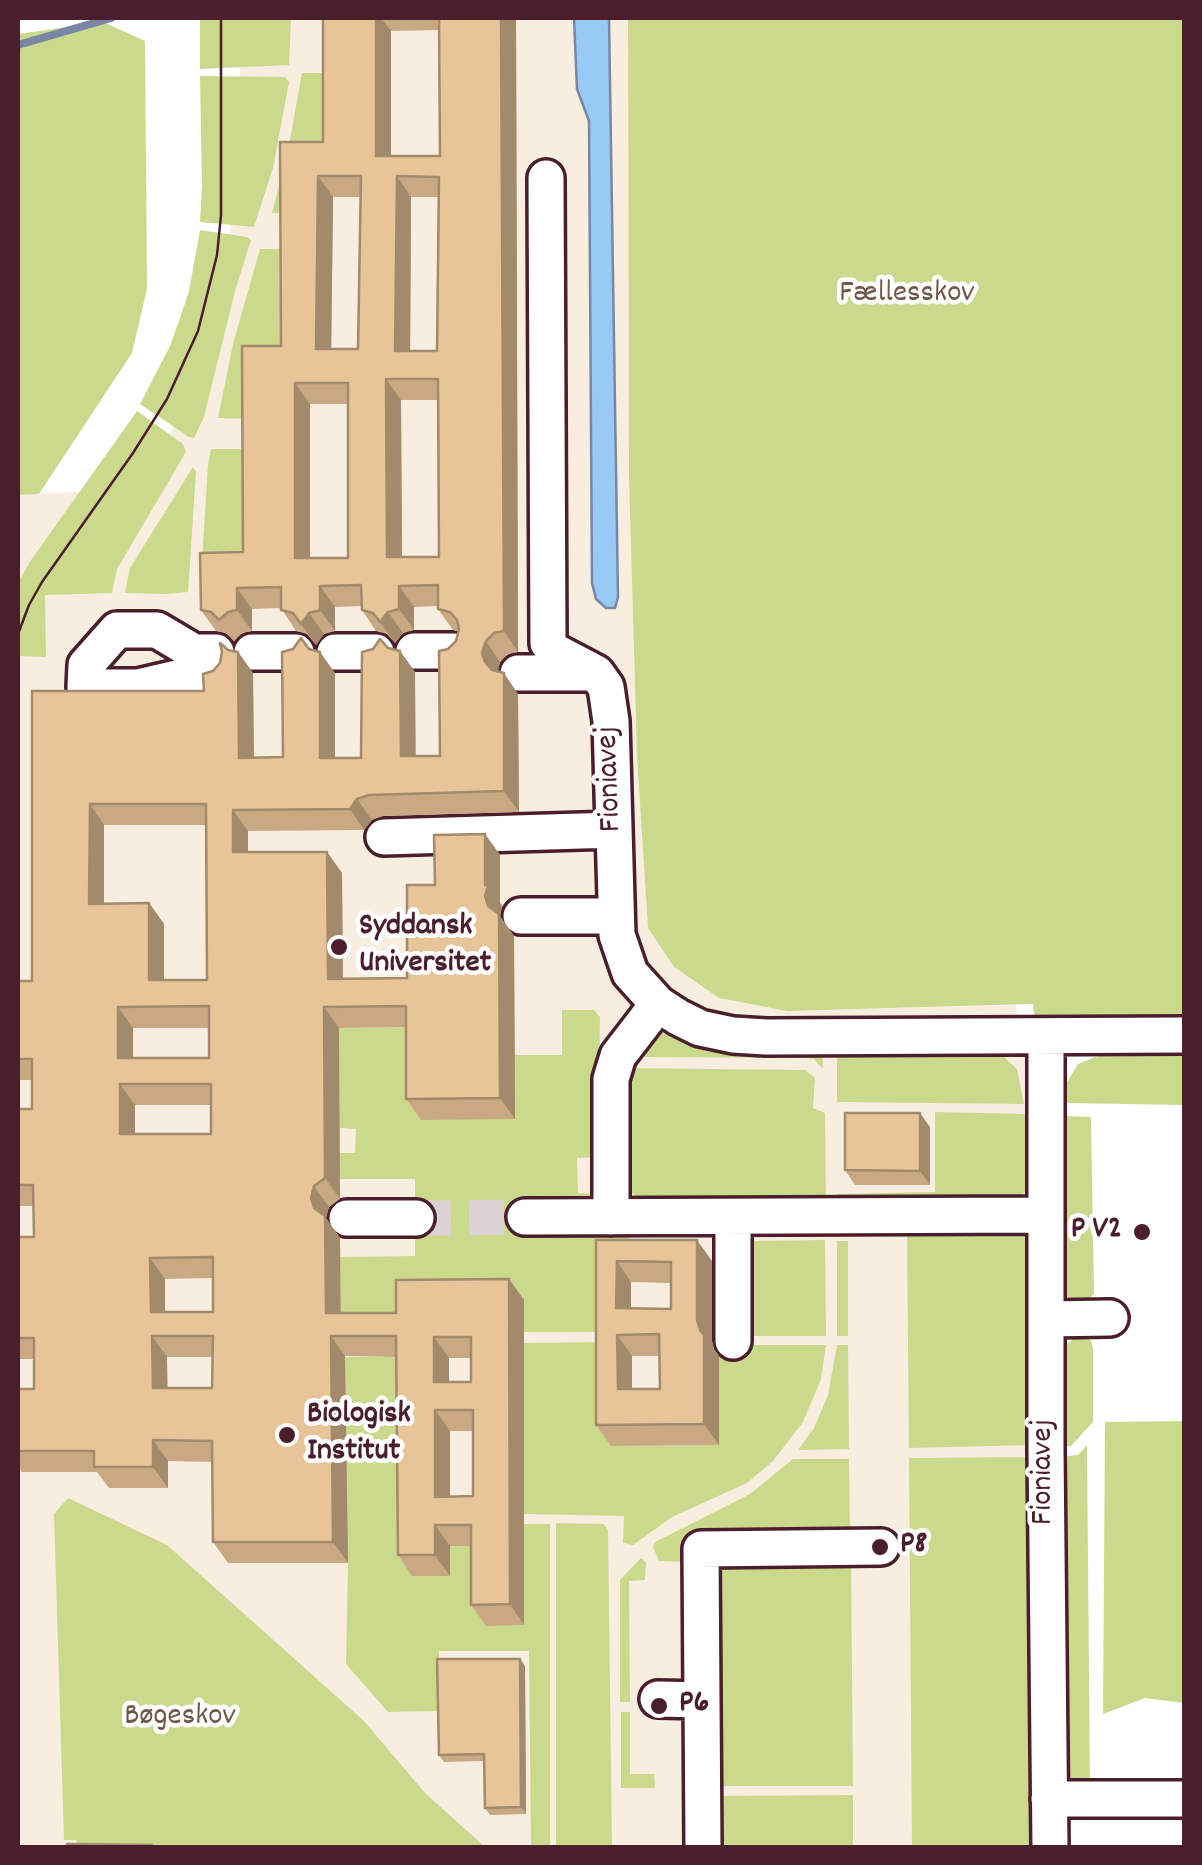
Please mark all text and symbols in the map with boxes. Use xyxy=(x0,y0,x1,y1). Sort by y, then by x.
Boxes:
park label: Fællesskov xyxy=(839,277,975,315)
street label: Fioniavej xyxy=(591,725,633,833)
place label: Syddansk Universitet xyxy=(359,910,491,985)
marker: Syddansk Universitet xyxy=(328,936,350,958)
place label: P V2 xyxy=(1071,1213,1122,1251)
marker: P V2 xyxy=(1131,1221,1153,1243)
place label: Biologisk Institut xyxy=(307,1398,411,1473)
street label: Fioniavej xyxy=(1027,1419,1065,1525)
marker: Biologisk Institut xyxy=(276,1424,298,1446)
place label: P8 xyxy=(900,1528,927,1566)
marker: P8 xyxy=(869,1536,891,1558)
place label: P6 xyxy=(679,1687,709,1725)
marker: P6 xyxy=(648,1695,670,1717)
park label: Bøgeskov xyxy=(124,1700,236,1738)

